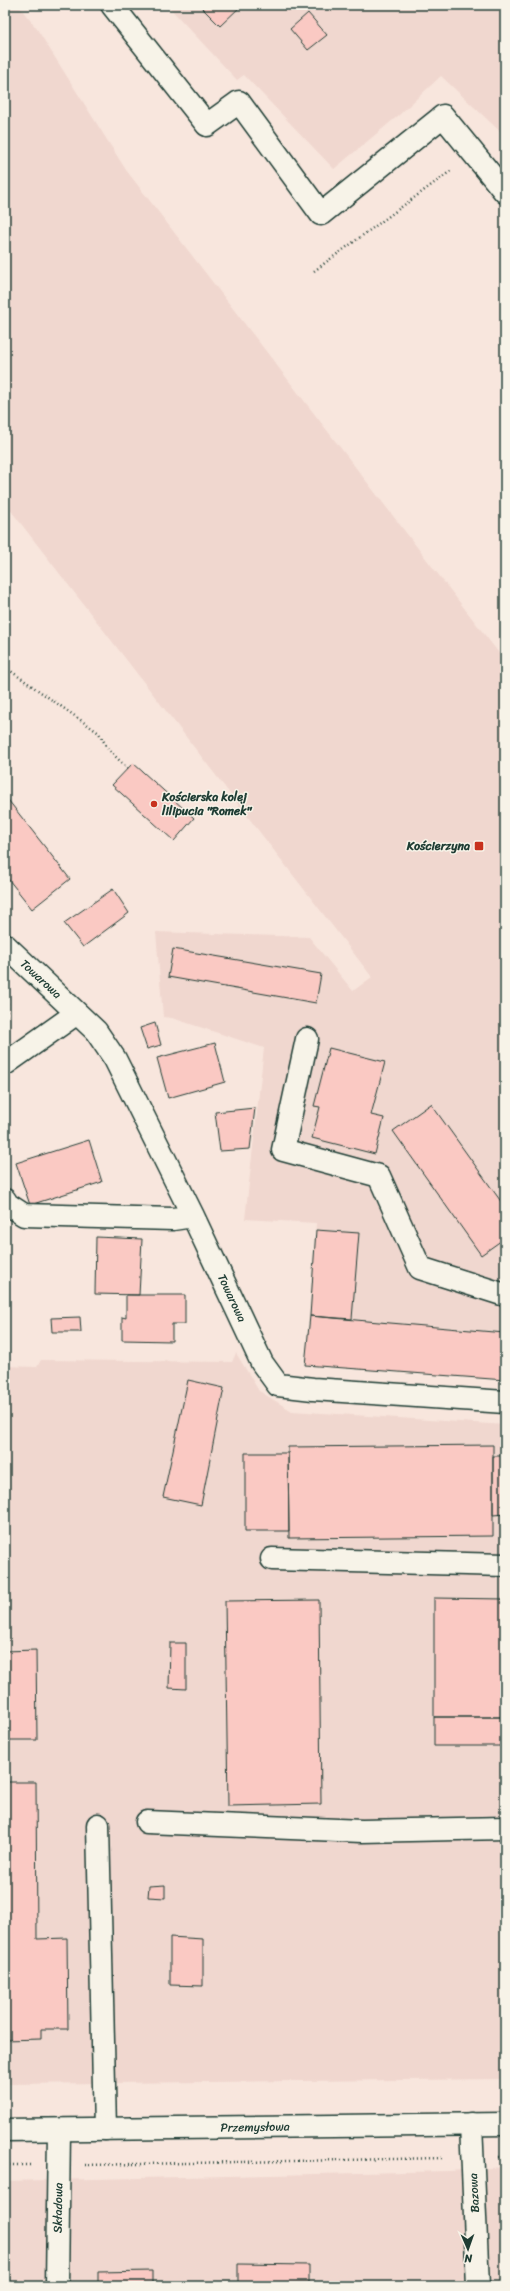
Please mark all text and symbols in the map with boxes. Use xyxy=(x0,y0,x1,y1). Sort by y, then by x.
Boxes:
place label: Kościerska kolej lilipucia "Romek" xyxy=(161,786,253,822)
marker: Kościerska kolej lilipucia "Romek" xyxy=(149,799,159,809)
place label: Kościerzyna xyxy=(406,835,470,857)
marker: Kościerzyna xyxy=(473,840,485,852)
street label: Towarowa xyxy=(15,954,67,1004)
street label: Towarowa xyxy=(211,1270,253,1326)
street label: Przemysłowa xyxy=(220,2115,290,2139)
street label: Bazowa xyxy=(462,2173,486,2213)
street label: Składowa xyxy=(47,2183,69,2233)
north arrow xyxy=(448,2229,488,2269)
text: N xyxy=(464,2249,473,2268)

